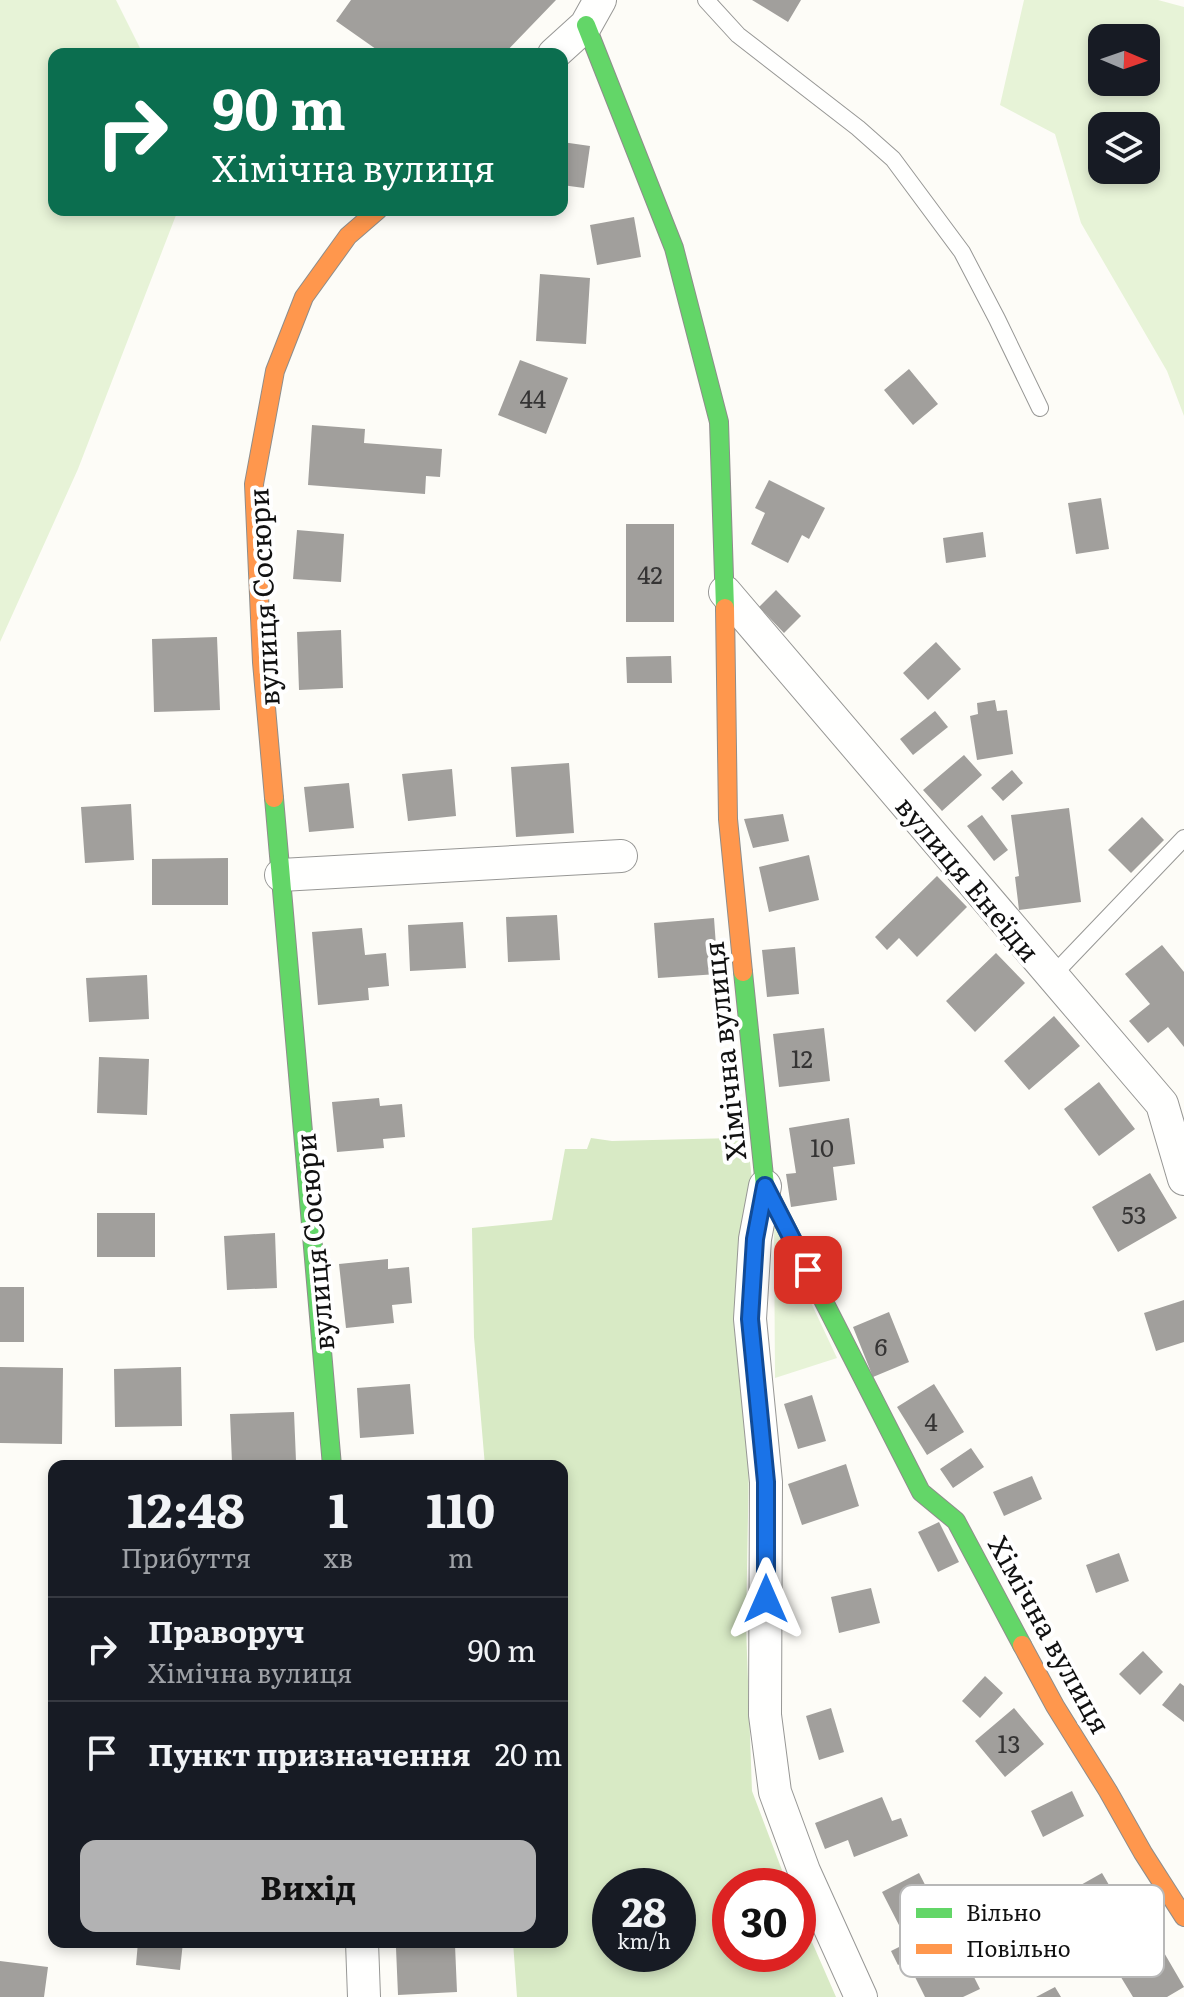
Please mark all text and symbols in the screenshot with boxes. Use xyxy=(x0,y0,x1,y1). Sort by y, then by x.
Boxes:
north arrow xyxy=(1088,24,1160,96)
map controls xyxy=(1088,24,1160,184)
text: 90 m xyxy=(212,64,346,147)
icon: right xyxy=(80,80,184,184)
button: layers xyxy=(1088,112,1160,184)
text: Хімічна вулиця xyxy=(212,140,495,193)
house number: 44 xyxy=(520,380,546,415)
street label: вулиця Сосюри xyxy=(235,487,289,707)
house number: 42 xyxy=(637,556,663,591)
street label: вулиця Енеїди xyxy=(887,786,1051,970)
street label: Хімічна вулиця xyxy=(691,939,755,1163)
house number: 12 xyxy=(791,1040,813,1075)
house number: 10 xyxy=(810,1129,834,1164)
street label: вулиця Сосюри xyxy=(283,1131,343,1353)
house number: 53 xyxy=(1121,1196,1147,1231)
pin xyxy=(774,1236,842,1304)
icon: arrive xyxy=(786,1248,830,1292)
house number: 6 xyxy=(875,1328,888,1363)
house number: 4 xyxy=(924,1403,938,1438)
text: 12:48 xyxy=(127,1472,245,1543)
text: 1 xyxy=(329,1472,348,1543)
text: 110 xyxy=(426,1472,495,1543)
street label: Хімічна вулиця xyxy=(979,1528,1123,1740)
text: Прибуття xyxy=(121,1537,251,1576)
text: хв xyxy=(324,1537,353,1576)
text: m xyxy=(448,1537,473,1576)
position arrow xyxy=(724,1557,808,1641)
text: Праворуч xyxy=(148,1608,304,1652)
icon: right xyxy=(80,1627,124,1671)
text: 90 m xyxy=(468,1627,536,1671)
text: Хімічна вулиця xyxy=(148,1652,353,1691)
house number: 13 xyxy=(998,1725,1020,1760)
icon: arrive xyxy=(80,1731,124,1775)
text: Пункт призначення xyxy=(148,1731,471,1775)
text: 20 m xyxy=(495,1731,562,1775)
button: Вихід xyxy=(80,1840,536,1932)
speed limit sign: 30 xyxy=(712,1868,816,1972)
text: 28 xyxy=(621,1880,667,1939)
legend xyxy=(900,1885,1164,1977)
text: Вільно xyxy=(966,1895,1041,1928)
text: km/h xyxy=(617,1925,671,1955)
text: Повільно xyxy=(966,1931,1071,1964)

